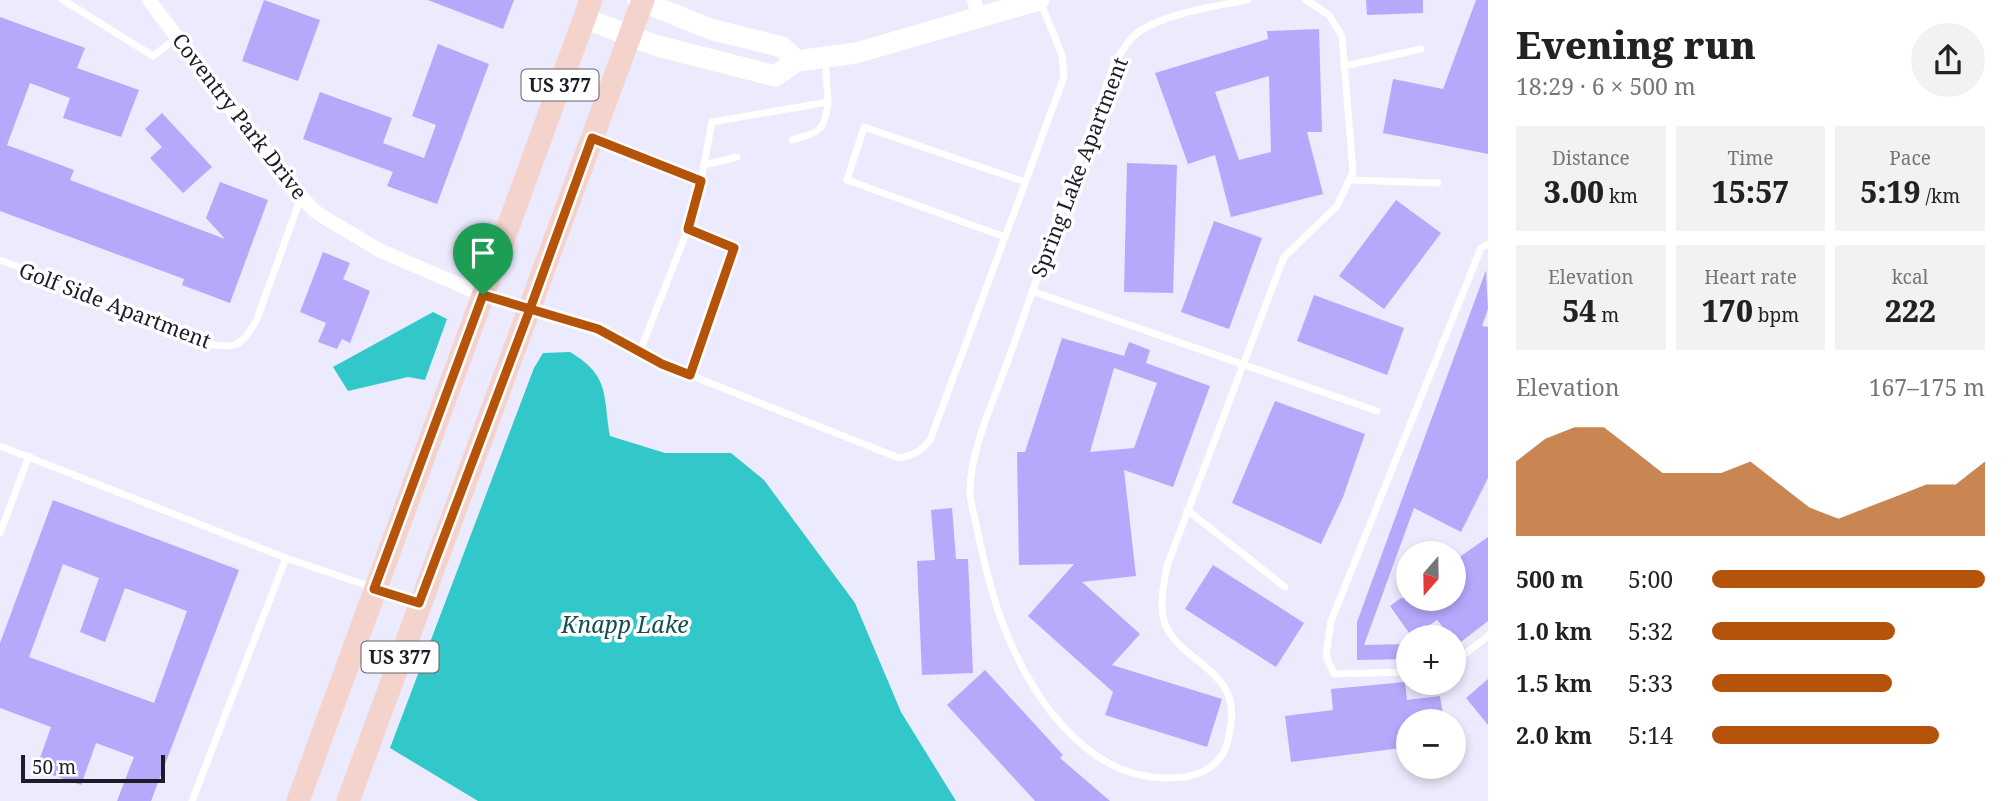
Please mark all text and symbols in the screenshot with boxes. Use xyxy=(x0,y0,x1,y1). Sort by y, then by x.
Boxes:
text: Evening run xyxy=(1516,18,1756,70)
button: share xyxy=(1911,23,1985,97)
street label: Coventry Park Drive xyxy=(166,27,314,205)
street label: Spring Lake Apartment xyxy=(1024,53,1134,281)
road number: US 377 xyxy=(522,69,598,100)
text: 18:29 · 6 × 500 m xyxy=(1516,70,1696,102)
text: Distance xyxy=(1552,145,1630,171)
text: Time xyxy=(1728,145,1773,171)
text: Pace xyxy=(1889,145,1931,171)
text: 3.00 xyxy=(1544,171,1604,212)
text: 15:57 xyxy=(1712,171,1789,212)
text: 5:19 xyxy=(1860,171,1921,212)
text: km xyxy=(1604,183,1638,209)
text: /km xyxy=(1921,183,1960,209)
pin xyxy=(453,223,513,295)
icon: arrive xyxy=(464,234,502,272)
street label: Golf Side Apartment xyxy=(15,255,215,355)
text: Elevation xyxy=(1548,264,1634,290)
text: Heart rate xyxy=(1704,264,1797,290)
text: kcal xyxy=(1892,264,1929,290)
text: 54 xyxy=(1562,290,1596,331)
text: 170 xyxy=(1702,290,1753,331)
text: 222 xyxy=(1885,290,1936,331)
text: m xyxy=(1596,302,1619,328)
text: bpm xyxy=(1753,302,1799,328)
text: Elevation xyxy=(1516,371,1620,403)
text: 167–175 m xyxy=(1869,371,1985,403)
north arrow xyxy=(1396,541,1466,611)
map controls xyxy=(1396,541,1466,779)
text: 500 m xyxy=(1516,563,1584,595)
text: 5:00 xyxy=(1628,563,1673,595)
water label: Knapp Lake xyxy=(560,608,689,640)
text: 1.0 km xyxy=(1516,615,1592,647)
text: 5:32 xyxy=(1628,615,1673,647)
button: + xyxy=(1396,625,1466,695)
road number: US 377 xyxy=(362,642,438,672)
text: 1.5 km xyxy=(1516,667,1592,699)
text: 5:33 xyxy=(1628,667,1673,699)
button: − xyxy=(1396,709,1466,779)
text: 2.0 km xyxy=(1516,719,1592,751)
text: 5:14 xyxy=(1628,719,1673,751)
scale bar xyxy=(21,752,164,784)
text: 50 m xyxy=(32,754,76,780)

